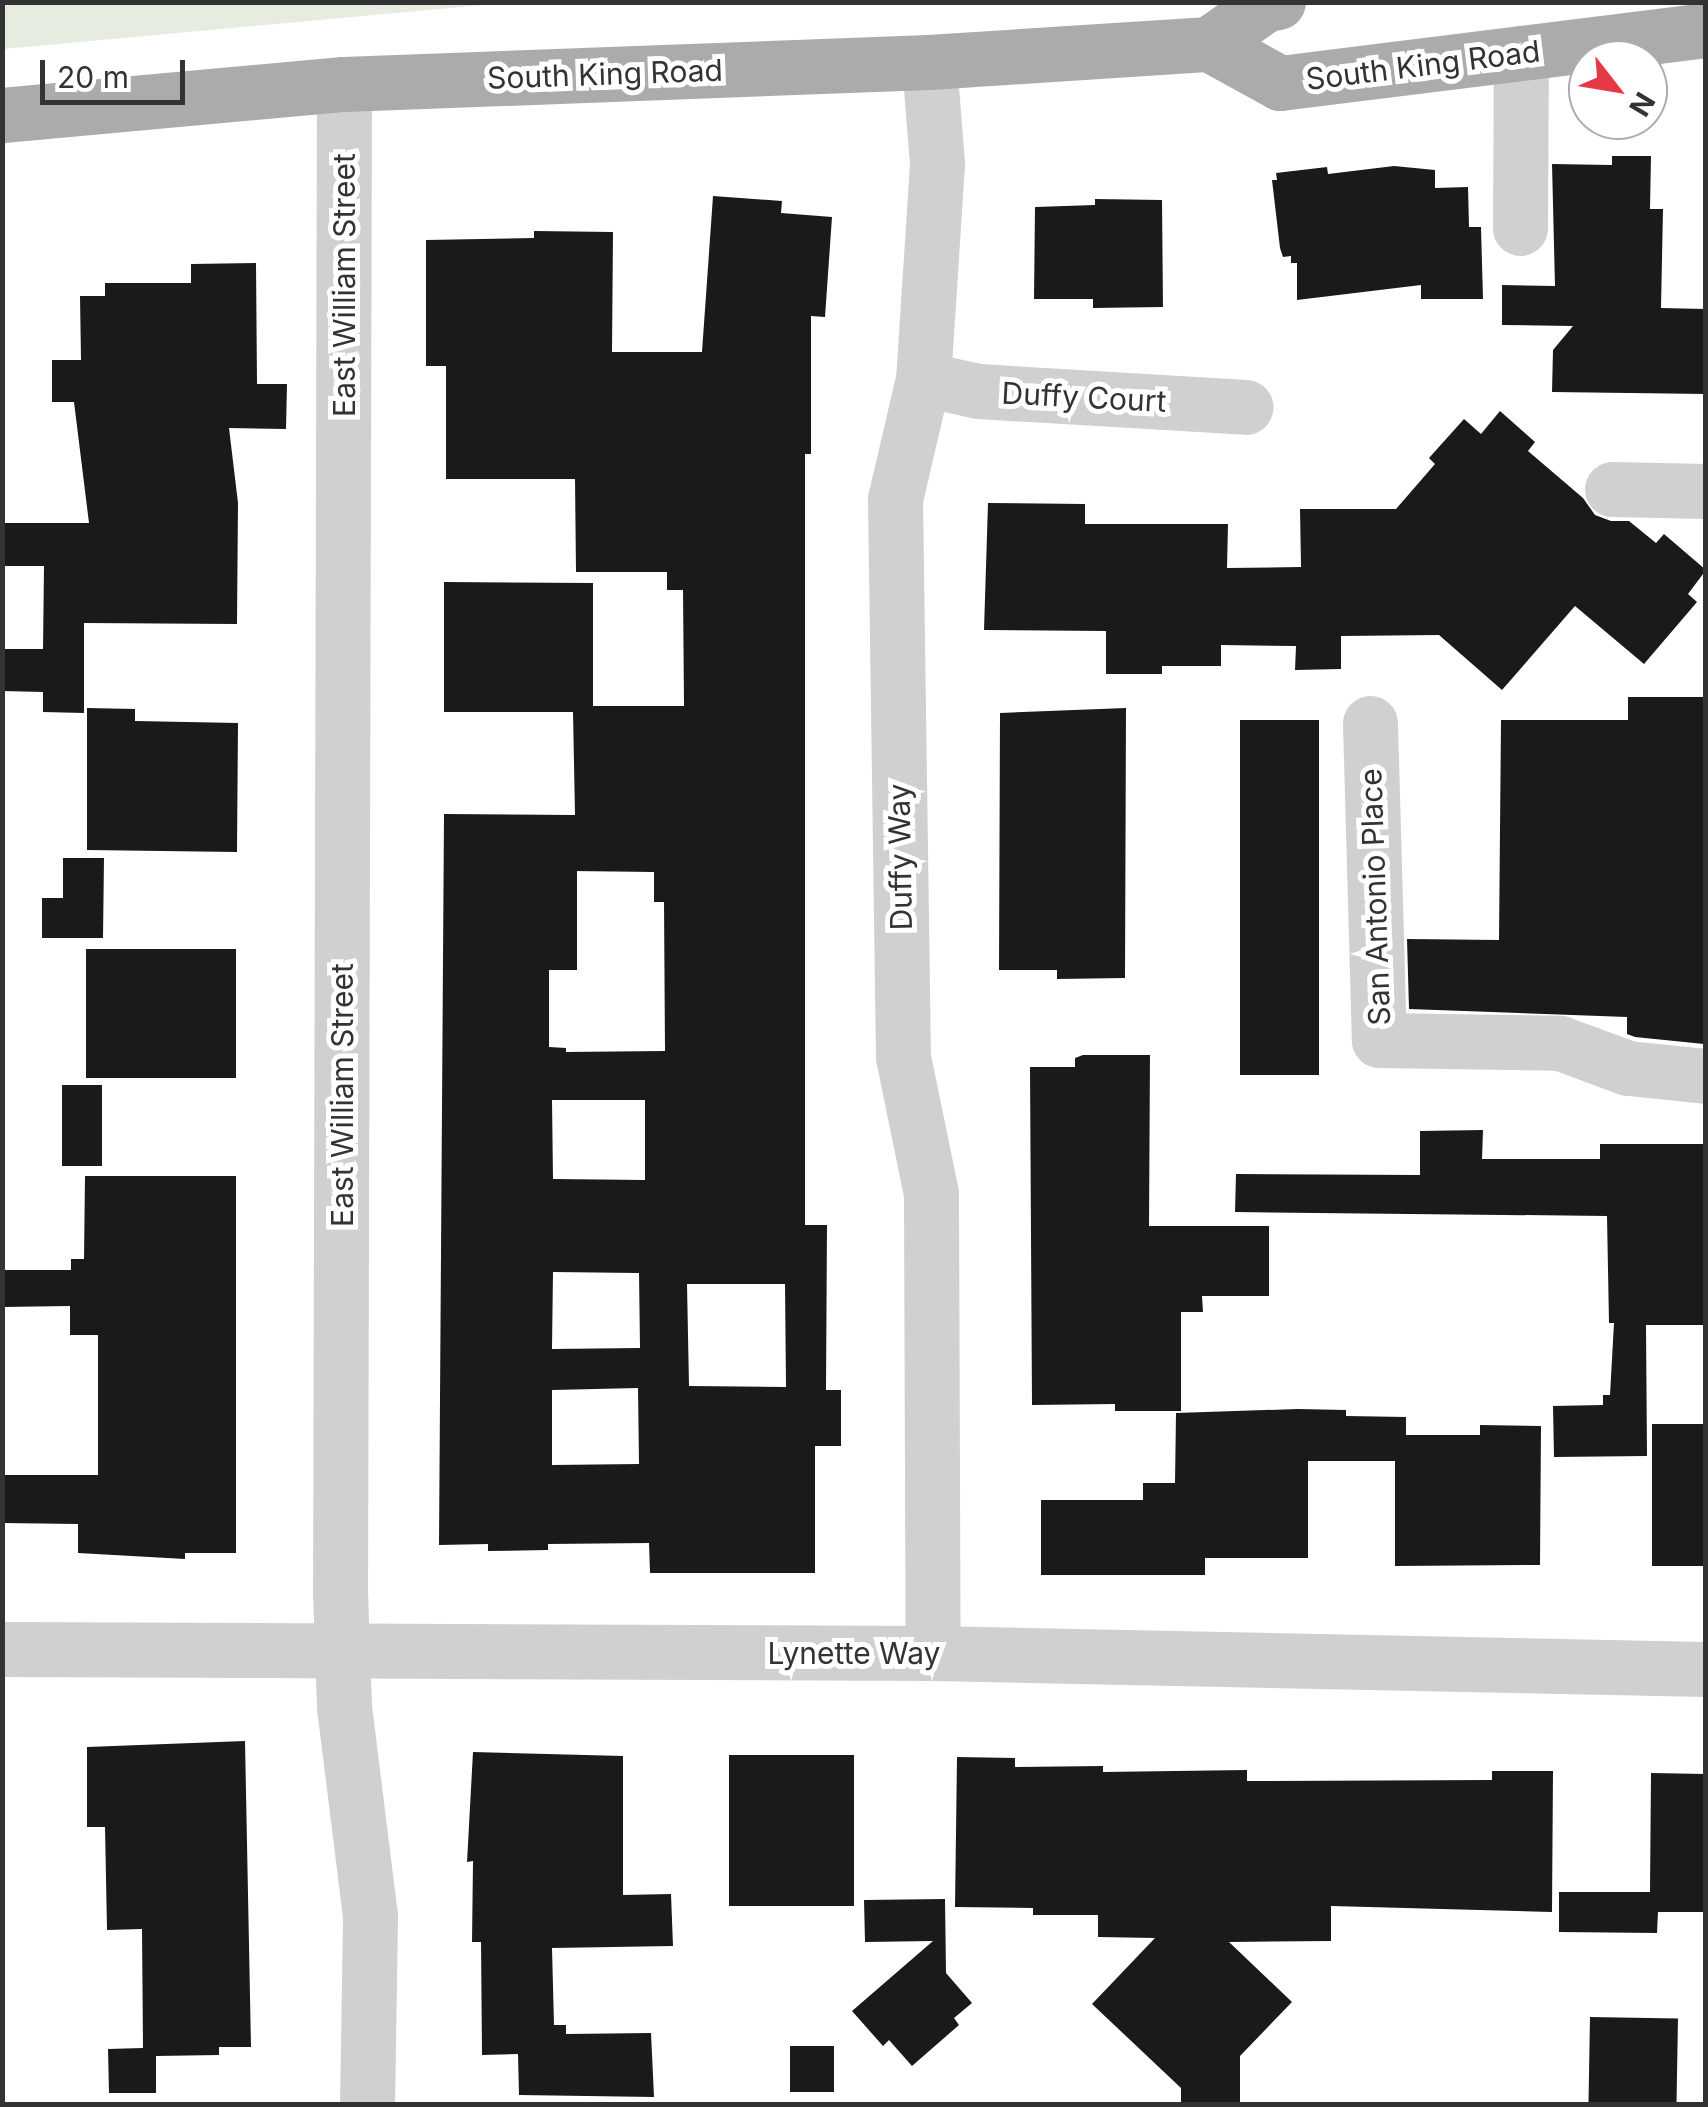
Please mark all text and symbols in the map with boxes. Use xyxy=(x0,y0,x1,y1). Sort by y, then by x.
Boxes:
street label: South King Road xyxy=(1304,33,1542,97)
scale bar xyxy=(45,40,190,102)
north arrow xyxy=(1568,40,1668,140)
street label: South King Road xyxy=(487,52,723,96)
text: 20 m xyxy=(57,59,129,95)
text: N xyxy=(1622,87,1662,122)
street label: East William Street xyxy=(326,153,362,417)
street label: Duffy Court xyxy=(1001,375,1167,419)
street label: San Antonio Place xyxy=(1353,768,1397,1026)
street label: Duffy Way xyxy=(881,783,919,931)
street label: East William Street xyxy=(324,963,360,1227)
street label: Lynette Way xyxy=(768,1635,940,1671)

